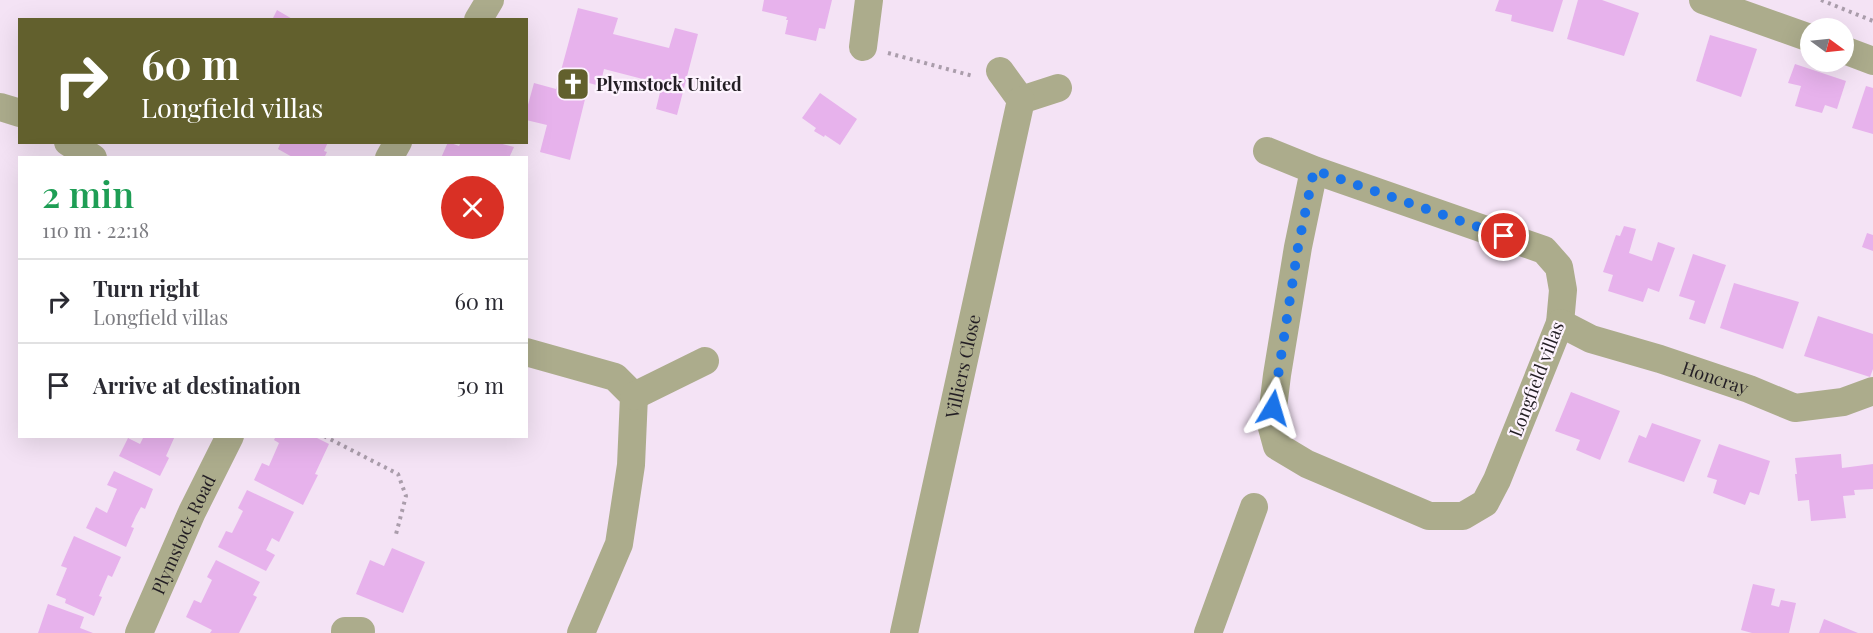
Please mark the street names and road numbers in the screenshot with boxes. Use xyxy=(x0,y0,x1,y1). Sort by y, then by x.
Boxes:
street label: Villiers Close xyxy=(939,312,986,422)
street label: Longfield villas xyxy=(1503,318,1569,440)
street label: Honcray xyxy=(1679,355,1752,400)
street label: Plymstock Road xyxy=(146,470,221,598)

